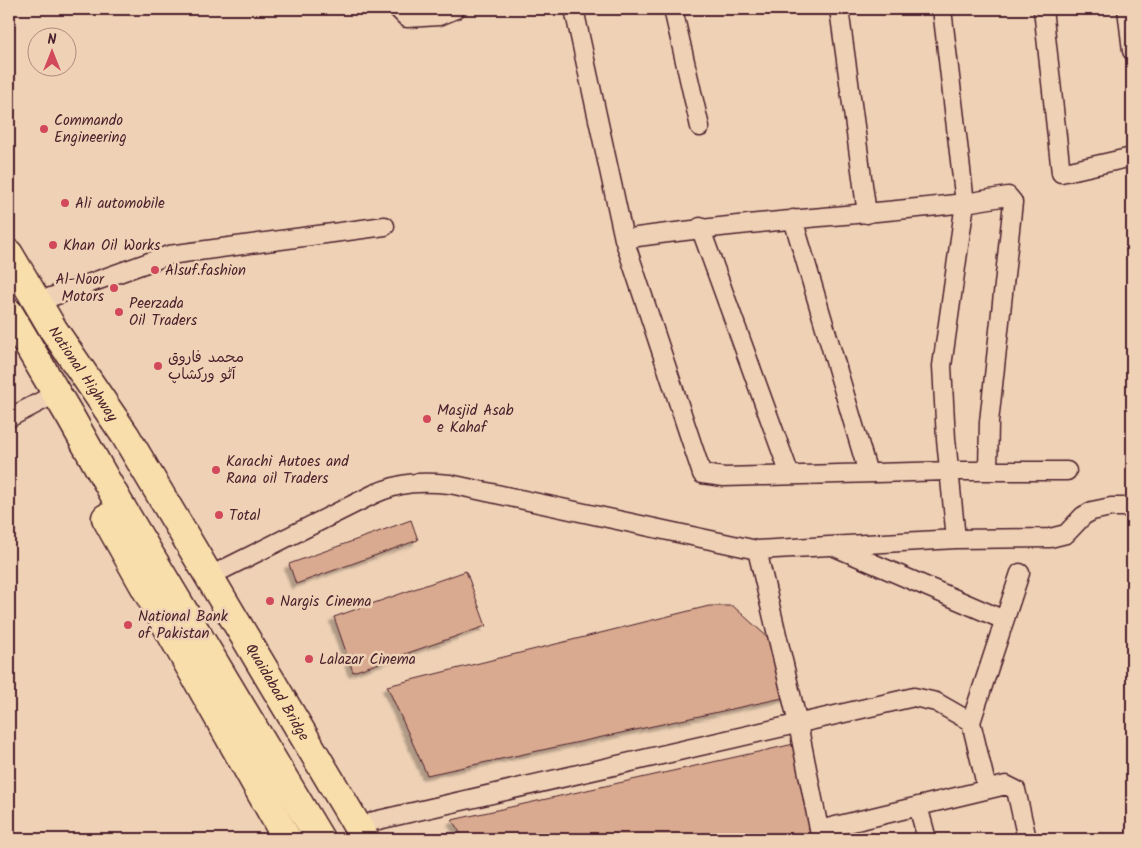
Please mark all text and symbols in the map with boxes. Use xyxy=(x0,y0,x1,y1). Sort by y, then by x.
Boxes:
north arrow xyxy=(28,28,78,78)
text: N xyxy=(48,29,57,51)
place label: Commando Engineering xyxy=(54,109,127,150)
marker: Commando Engineering xyxy=(38,123,50,135)
place label: Ali automobile xyxy=(75,192,165,216)
marker: Ali automobile xyxy=(59,197,71,209)
place label: Khan Oil Works xyxy=(63,234,161,258)
marker: Khan Oil Works xyxy=(47,239,59,251)
place label: Alsuf.fashion xyxy=(165,259,246,283)
marker: Alsuf.fashion xyxy=(149,264,161,276)
place label: Al-Noor Motors xyxy=(56,268,105,309)
marker: Al-Noor Motors xyxy=(108,282,120,294)
place label: Peerzada Oil Traders xyxy=(129,292,198,333)
marker: Peerzada Oil Traders xyxy=(113,306,125,318)
street label: National Highway xyxy=(41,322,124,428)
place label: محمد فاروق آٹو ورکشاپ xyxy=(168,346,244,387)
marker: محمد فاروق آٹو ورکشاپ xyxy=(152,360,164,372)
place label: Masjid Asab e Kahaf xyxy=(437,399,514,440)
marker: Masjid Asab e Kahaf xyxy=(421,413,433,425)
place label: Karachi Autoes and Rana oil Traders xyxy=(226,450,349,491)
marker: Karachi Autoes and Rana oil Traders xyxy=(210,464,222,476)
place label: Total xyxy=(229,504,261,528)
marker: Total xyxy=(213,509,225,521)
place label: Nargis Cinema xyxy=(280,590,372,614)
marker: Nargis Cinema xyxy=(264,595,276,607)
place label: National Bank of Pakistan xyxy=(138,605,229,646)
marker: National Bank of Pakistan xyxy=(122,619,134,631)
street label: Quaidabad Bridge xyxy=(238,639,315,746)
place label: Lalazar Cinema xyxy=(319,648,416,672)
marker: Lalazar Cinema xyxy=(303,653,315,665)

